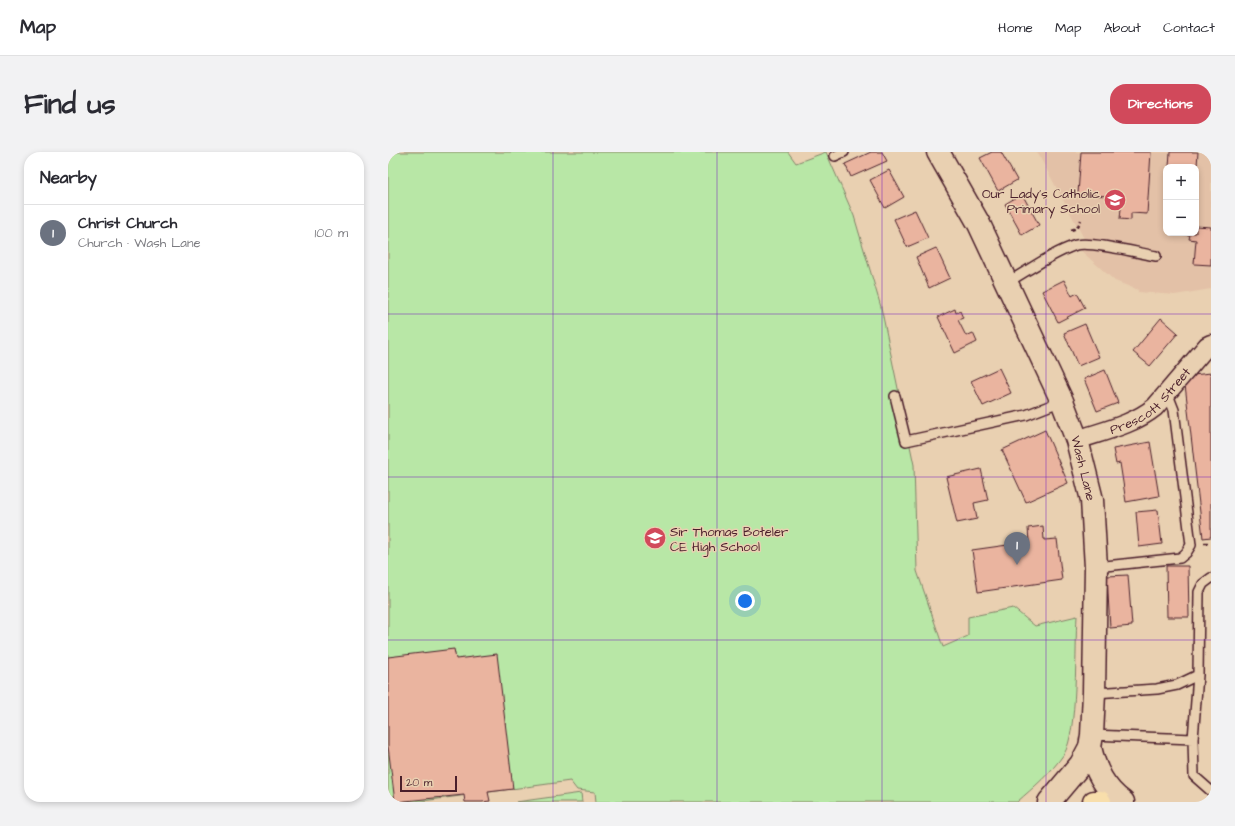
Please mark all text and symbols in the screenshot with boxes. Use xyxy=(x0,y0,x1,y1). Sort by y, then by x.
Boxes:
text: Map xyxy=(20,14,56,41)
text: Home xyxy=(998,18,1033,38)
text: Map xyxy=(1055,18,1081,38)
text: About xyxy=(1103,18,1141,38)
text: Contact xyxy=(1163,18,1215,38)
button: Directions xyxy=(1110,84,1211,124)
text: Find us xyxy=(24,85,115,124)
map controls xyxy=(1163,164,1199,236)
button: + xyxy=(1163,164,1199,200)
text: Nearby xyxy=(40,166,97,190)
place label: Our Lady's Catholic Primary School xyxy=(982,185,1100,219)
school or university icon: Our Lady's Catholic Primary School xyxy=(1102,187,1128,213)
button: − xyxy=(1163,200,1199,236)
text: Christ Church xyxy=(78,213,177,234)
text: 1 xyxy=(52,224,54,242)
text: 100 m xyxy=(315,224,348,242)
text: Church · Wash Lane xyxy=(78,234,200,252)
street label: Prescott Street xyxy=(1107,363,1196,439)
street label: Wash Lane xyxy=(1066,434,1100,503)
place label: Sir Thomas Boteler CE High School xyxy=(670,523,788,557)
school or university icon: Sir Thomas Boteler CE High School xyxy=(642,525,668,551)
pin: 1 xyxy=(1004,532,1030,565)
your location xyxy=(735,591,755,611)
scale bar xyxy=(400,774,457,793)
text: 20 m xyxy=(406,775,432,790)

